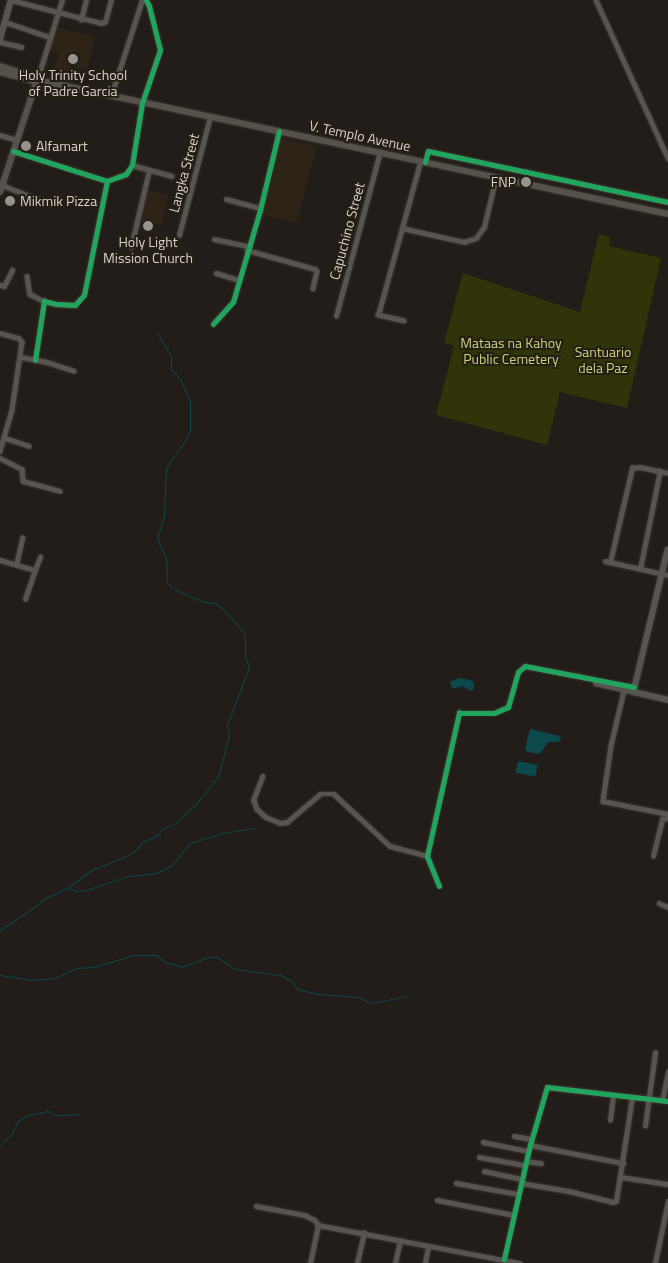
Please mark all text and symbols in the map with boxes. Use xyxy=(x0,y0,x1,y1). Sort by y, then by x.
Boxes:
marker: Holy Trinity School of Padre Garcia xyxy=(67,53,79,65)
place label: Holy Trinity School of Padre Garcia xyxy=(19,67,127,100)
street label: V. Templo Avenue xyxy=(308,117,412,155)
street label: Langka Street xyxy=(165,132,203,214)
place label: Alfamart xyxy=(36,138,88,154)
marker: Alfamart xyxy=(20,140,32,152)
place label: FNP xyxy=(491,174,516,190)
marker: FNP xyxy=(520,176,532,188)
street label: Capuchino Street xyxy=(326,180,368,282)
place label: Mikmik Pizza xyxy=(20,193,97,209)
marker: Mikmik Pizza xyxy=(4,195,16,207)
marker: Holy Light Mission Church xyxy=(142,220,154,232)
place label: Holy Light Mission Church xyxy=(103,234,193,266)
park label: Mataas na Kahoy Public Cemetery xyxy=(460,335,562,368)
park label: Santuario dela Paz xyxy=(575,344,631,377)

